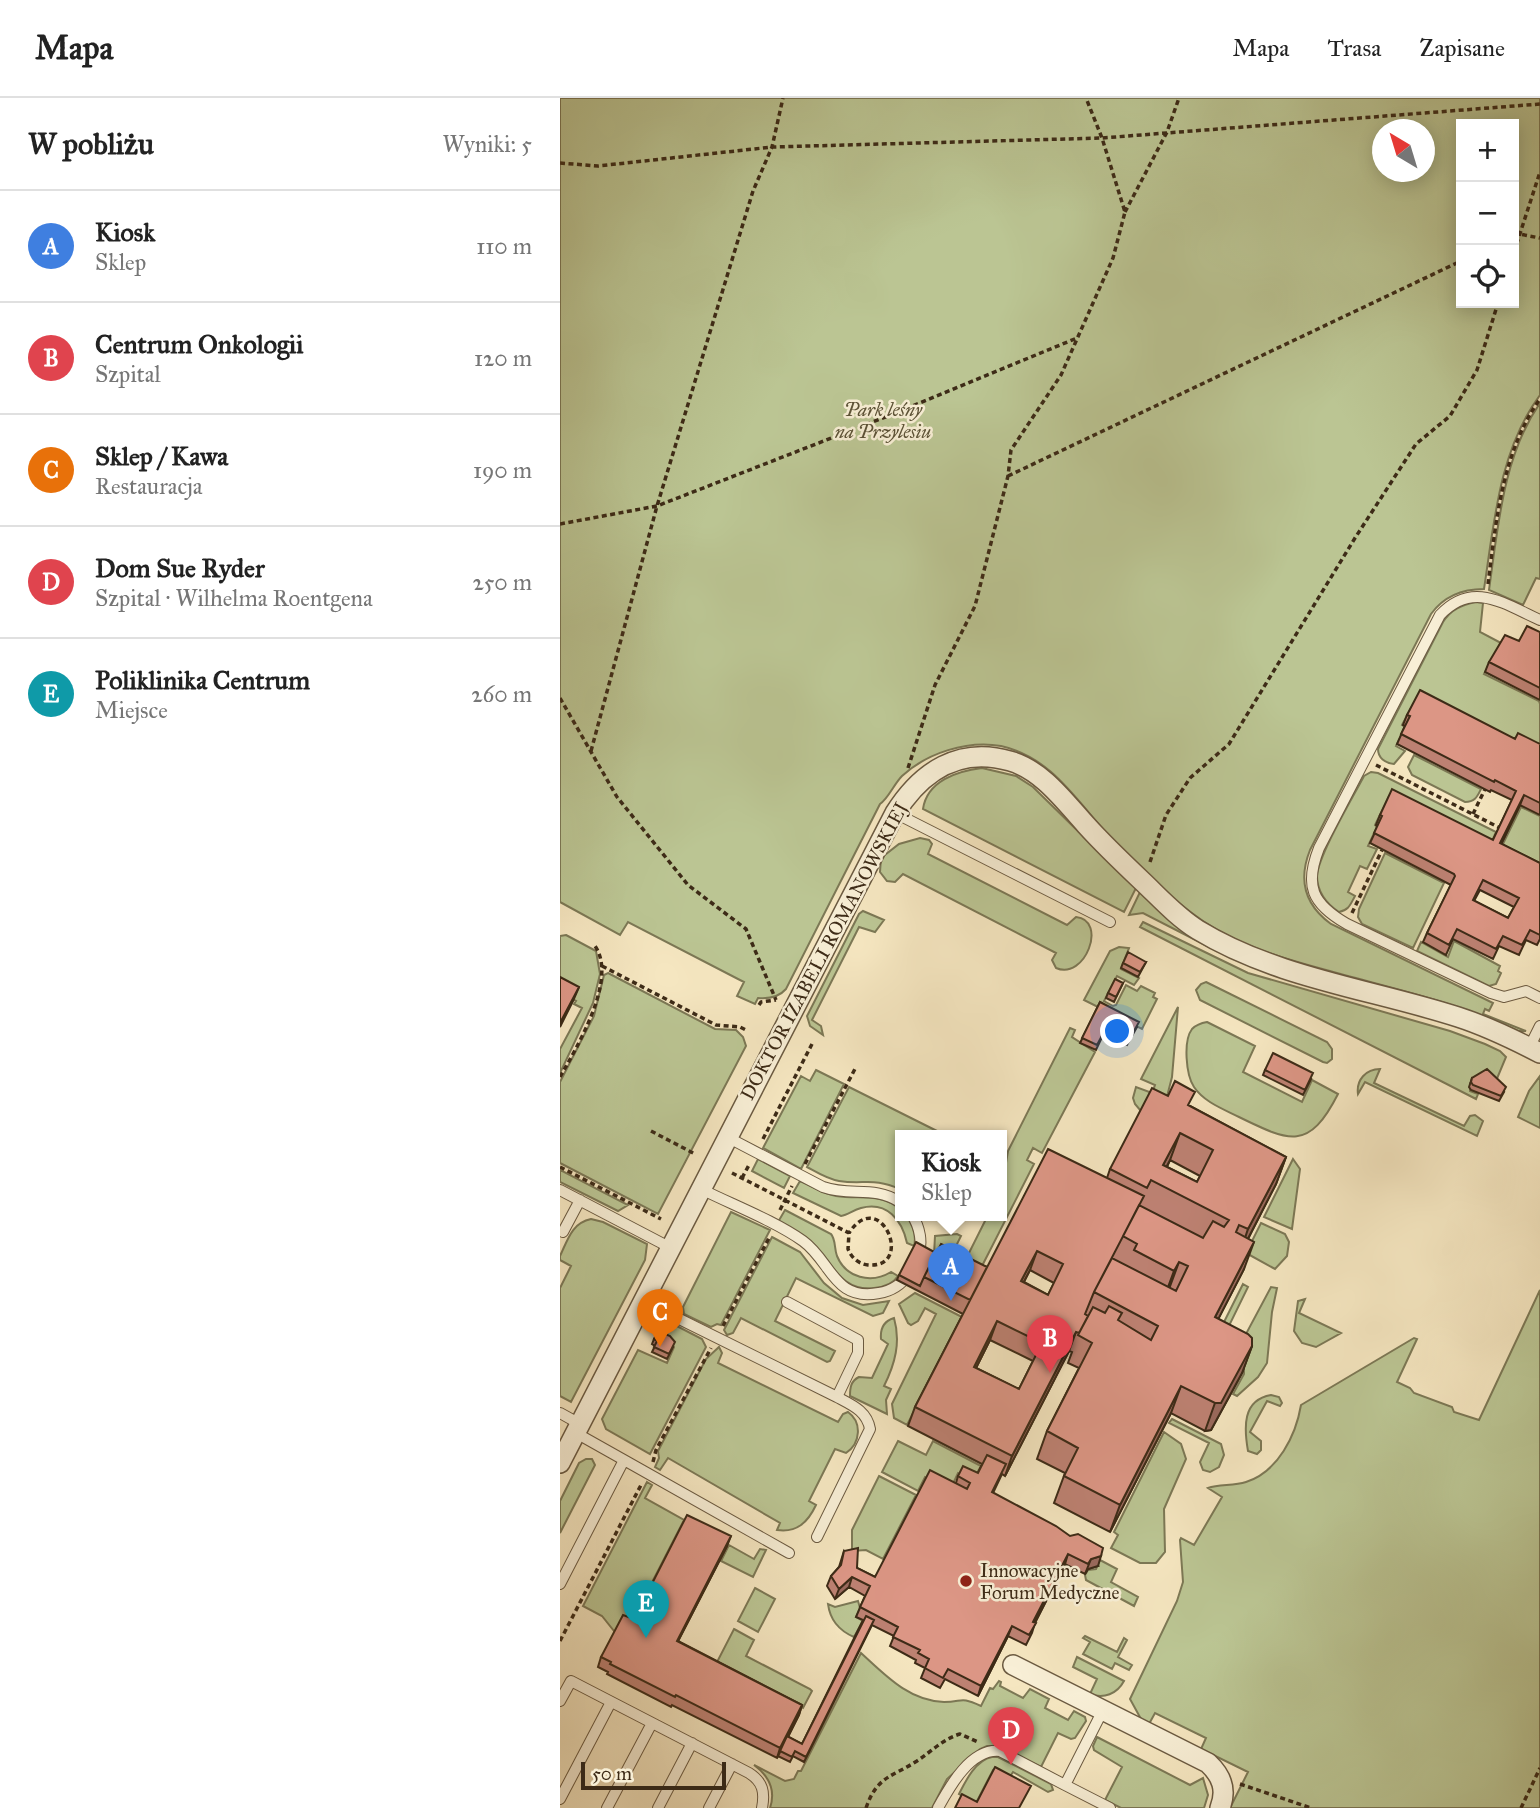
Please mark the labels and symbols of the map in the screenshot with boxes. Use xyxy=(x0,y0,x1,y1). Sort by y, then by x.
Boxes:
north arrow xyxy=(1372,119,1435,182)
park label: Park leśny na Przylesiu xyxy=(835,398,931,443)
street label: DOKTOR IZABELI ROMANOWSKIEJ xyxy=(735,798,914,1104)
your location xyxy=(1100,1014,1134,1048)
pin: A xyxy=(928,1243,974,1301)
pin: C xyxy=(637,1289,683,1347)
pin: B xyxy=(1027,1315,1073,1373)
place label: Innowacyjne Forum Medyczne xyxy=(980,1559,1120,1604)
marker: Innowacyjne Forum Medyczne xyxy=(958,1573,974,1589)
pin: E xyxy=(623,1580,669,1638)
pin: D xyxy=(988,1707,1034,1765)
scale bar xyxy=(581,1759,726,1791)

